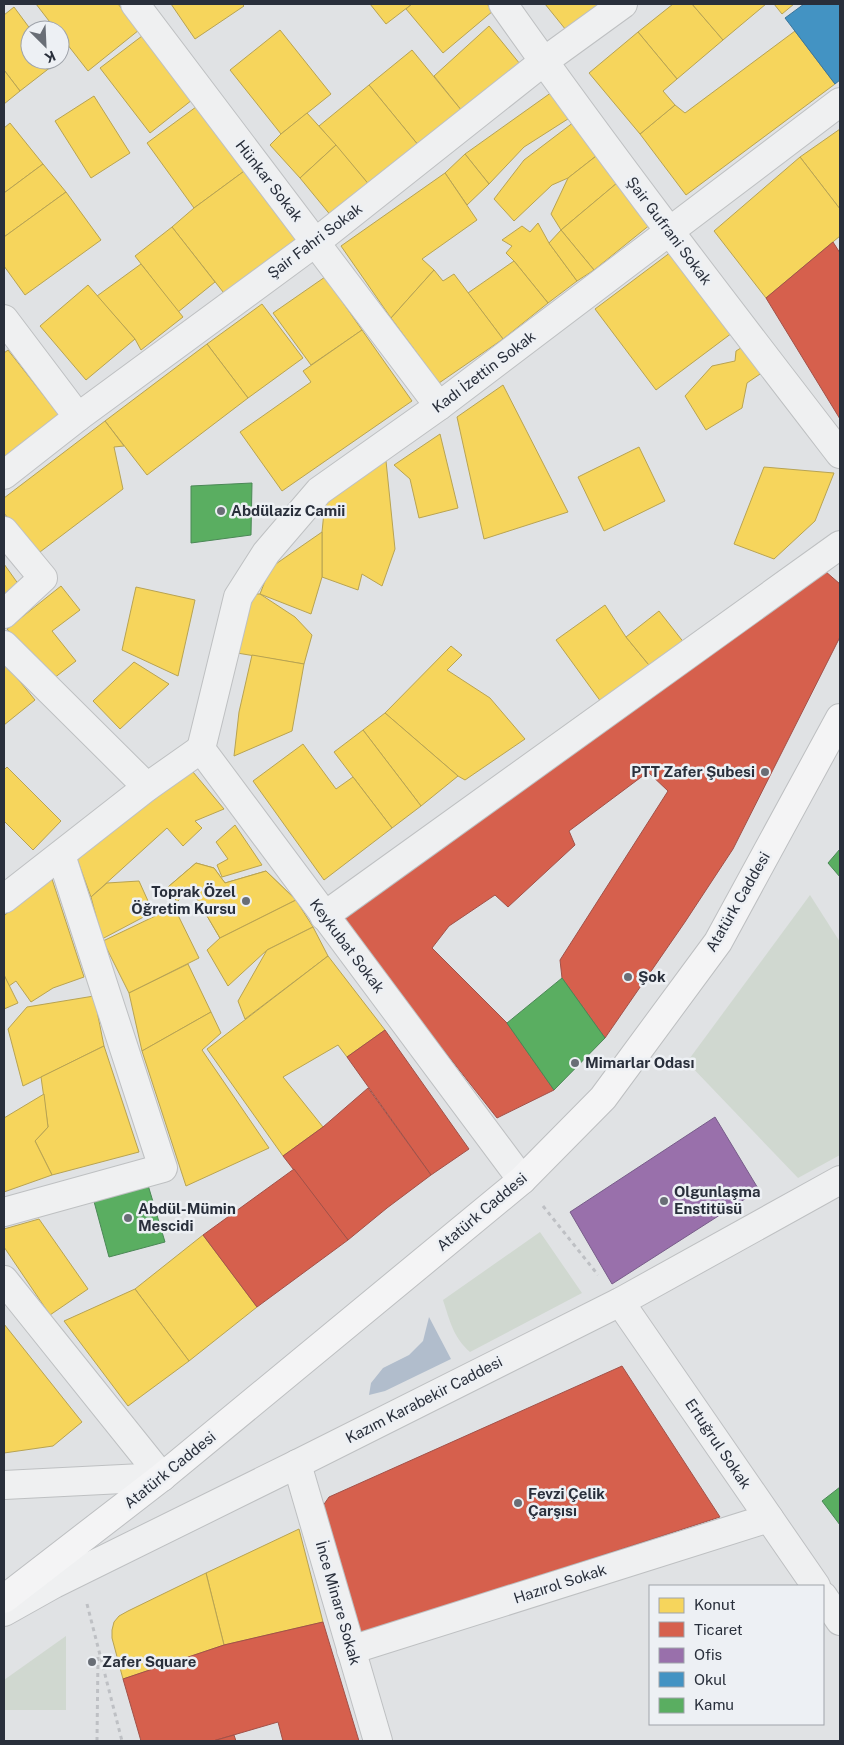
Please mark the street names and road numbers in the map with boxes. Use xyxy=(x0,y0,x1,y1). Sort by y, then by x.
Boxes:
street label: Hünkar Sokak xyxy=(232,137,306,225)
street label: Şair Gufrani Sokak xyxy=(623,173,715,288)
street label: Şair Fahri Sokak xyxy=(264,200,365,282)
street label: Kadı İzettin Sokak xyxy=(428,326,539,416)
street label: Atatürk Caddesi xyxy=(702,849,773,955)
street label: Keykubat Sokak xyxy=(307,895,388,996)
street label: Atatürk Caddesi xyxy=(433,1169,530,1254)
street label: Kazım Karabekir Caddesi xyxy=(343,1353,505,1447)
street label: Ertuğrul Sokak xyxy=(682,1395,755,1492)
street label: Atatürk Caddesi xyxy=(121,1428,219,1512)
street label: İnce Minare Sokak xyxy=(313,1539,365,1667)
street label: Hazırol Sokak xyxy=(511,1561,608,1607)

